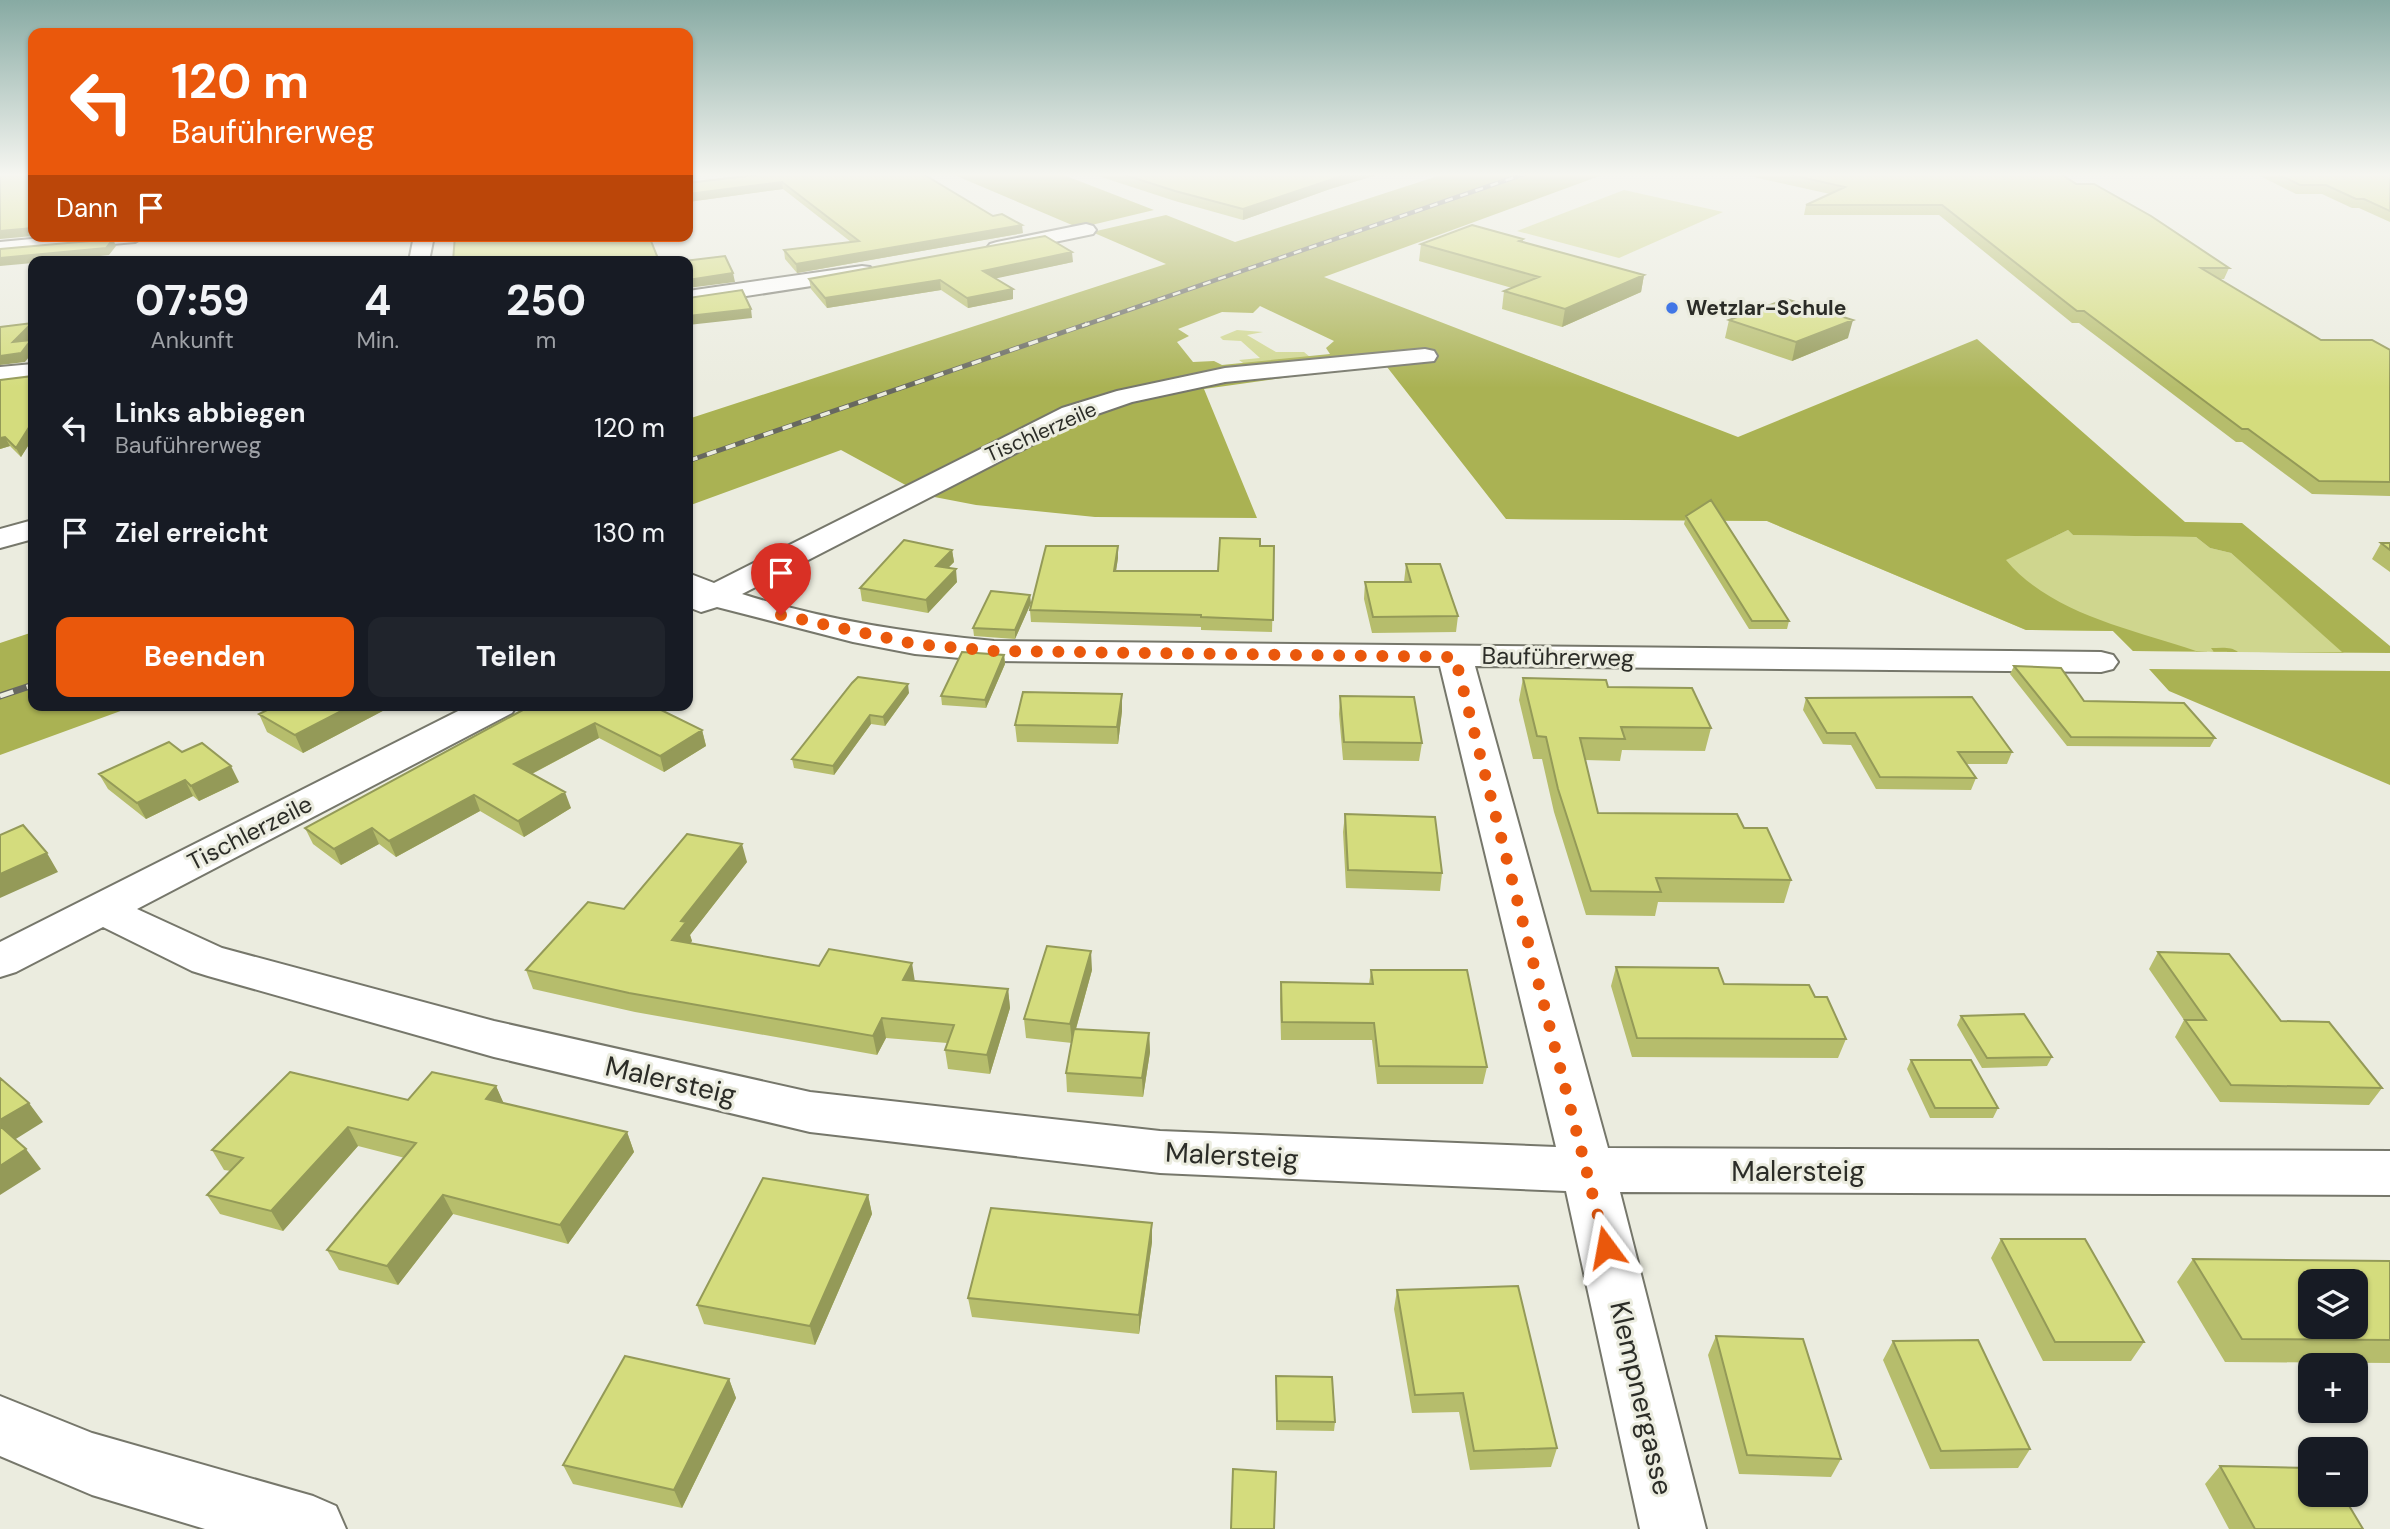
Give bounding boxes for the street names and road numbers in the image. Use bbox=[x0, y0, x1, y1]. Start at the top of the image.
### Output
street label: Tischlerzeile bbox=[981, 395, 1101, 469]
street label: Bauführerweg bbox=[1481, 640, 1635, 673]
street label: Tischlerzeile bbox=[182, 788, 317, 877]
street label: Malersteig bbox=[602, 1047, 740, 1114]
street label: Malersteig bbox=[1164, 1134, 1300, 1177]
street label: Malersteig bbox=[1731, 1153, 1865, 1190]
street label: Klempnergasse bbox=[1601, 1298, 1682, 1499]

